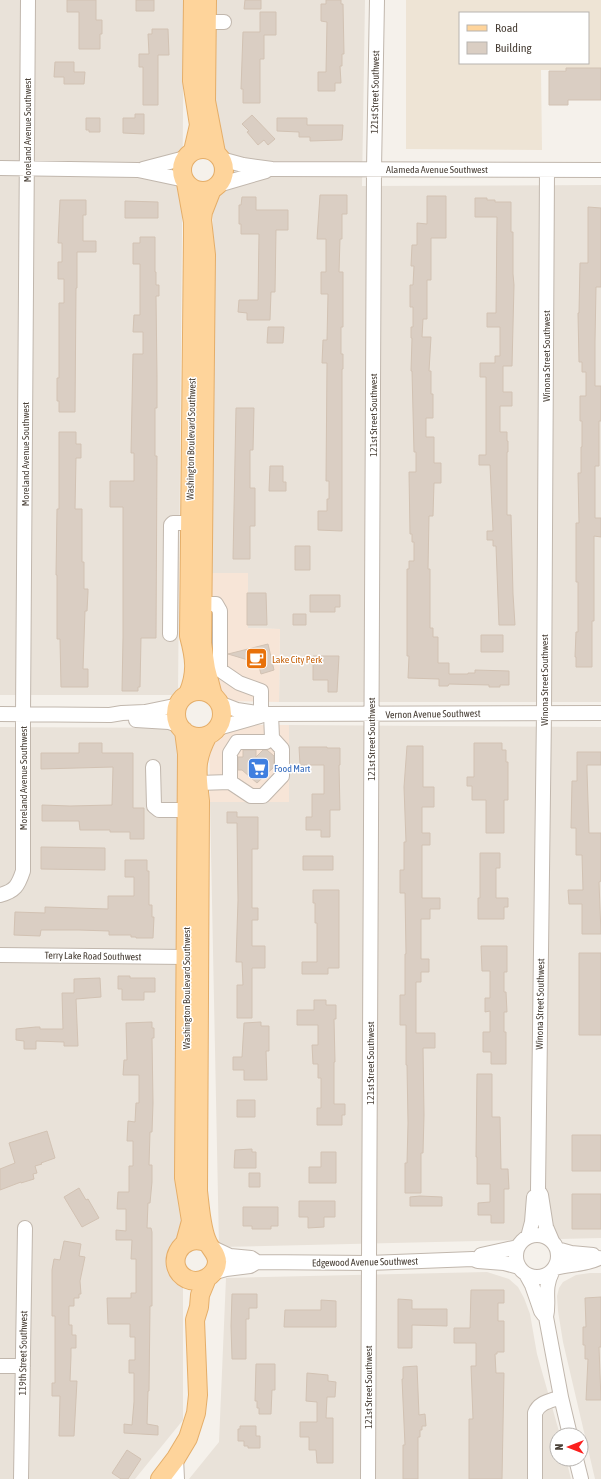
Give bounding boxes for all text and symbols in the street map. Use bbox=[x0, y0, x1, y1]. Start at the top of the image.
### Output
legend bbox=[459, 12, 589, 64]
text: Road bbox=[495, 21, 518, 35]
text: Building bbox=[495, 41, 533, 55]
street label: 121st Street Southwest bbox=[369, 50, 381, 134]
street label: Moreland Avenue Southwest bbox=[22, 78, 33, 182]
street label: Alameda Avenue Southwest bbox=[386, 164, 488, 175]
street label: Winona Street Southwest bbox=[541, 310, 552, 402]
street label: 121st Street Southwest bbox=[368, 373, 379, 457]
street label: Washington Boulevard Southwest bbox=[184, 378, 198, 500]
street label: Moreland Avenue Southwest bbox=[20, 402, 31, 506]
street label: Winona Street Southwest bbox=[539, 634, 550, 726]
cafe icon: Lake City Perk bbox=[244, 646, 270, 672]
place label: Lake City Perk bbox=[272, 654, 323, 665]
street label: 121st Street Southwest bbox=[366, 697, 377, 781]
street label: Vernon Avenue Southwest bbox=[385, 708, 481, 720]
street label: Moreland Avenue Southwest bbox=[18, 726, 29, 830]
supermarket icon: Food Mart bbox=[245, 755, 271, 781]
place label: Food Mart bbox=[274, 763, 311, 774]
street label: Washington Boulevard Southwest bbox=[181, 927, 192, 1049]
street label: Terry Lake Road Southwest bbox=[44, 950, 142, 962]
street label: Winona Street Southwest bbox=[534, 958, 546, 1050]
street label: 121st Street Southwest bbox=[365, 1021, 376, 1105]
street label: Edgewood Avenue Southwest bbox=[312, 1256, 418, 1268]
street label: 119th Street Southwest bbox=[17, 1310, 29, 1395]
street label: 121st Street Southwest bbox=[363, 1345, 374, 1429]
north arrow bbox=[549, 1427, 589, 1467]
text: N bbox=[553, 1444, 565, 1450]

